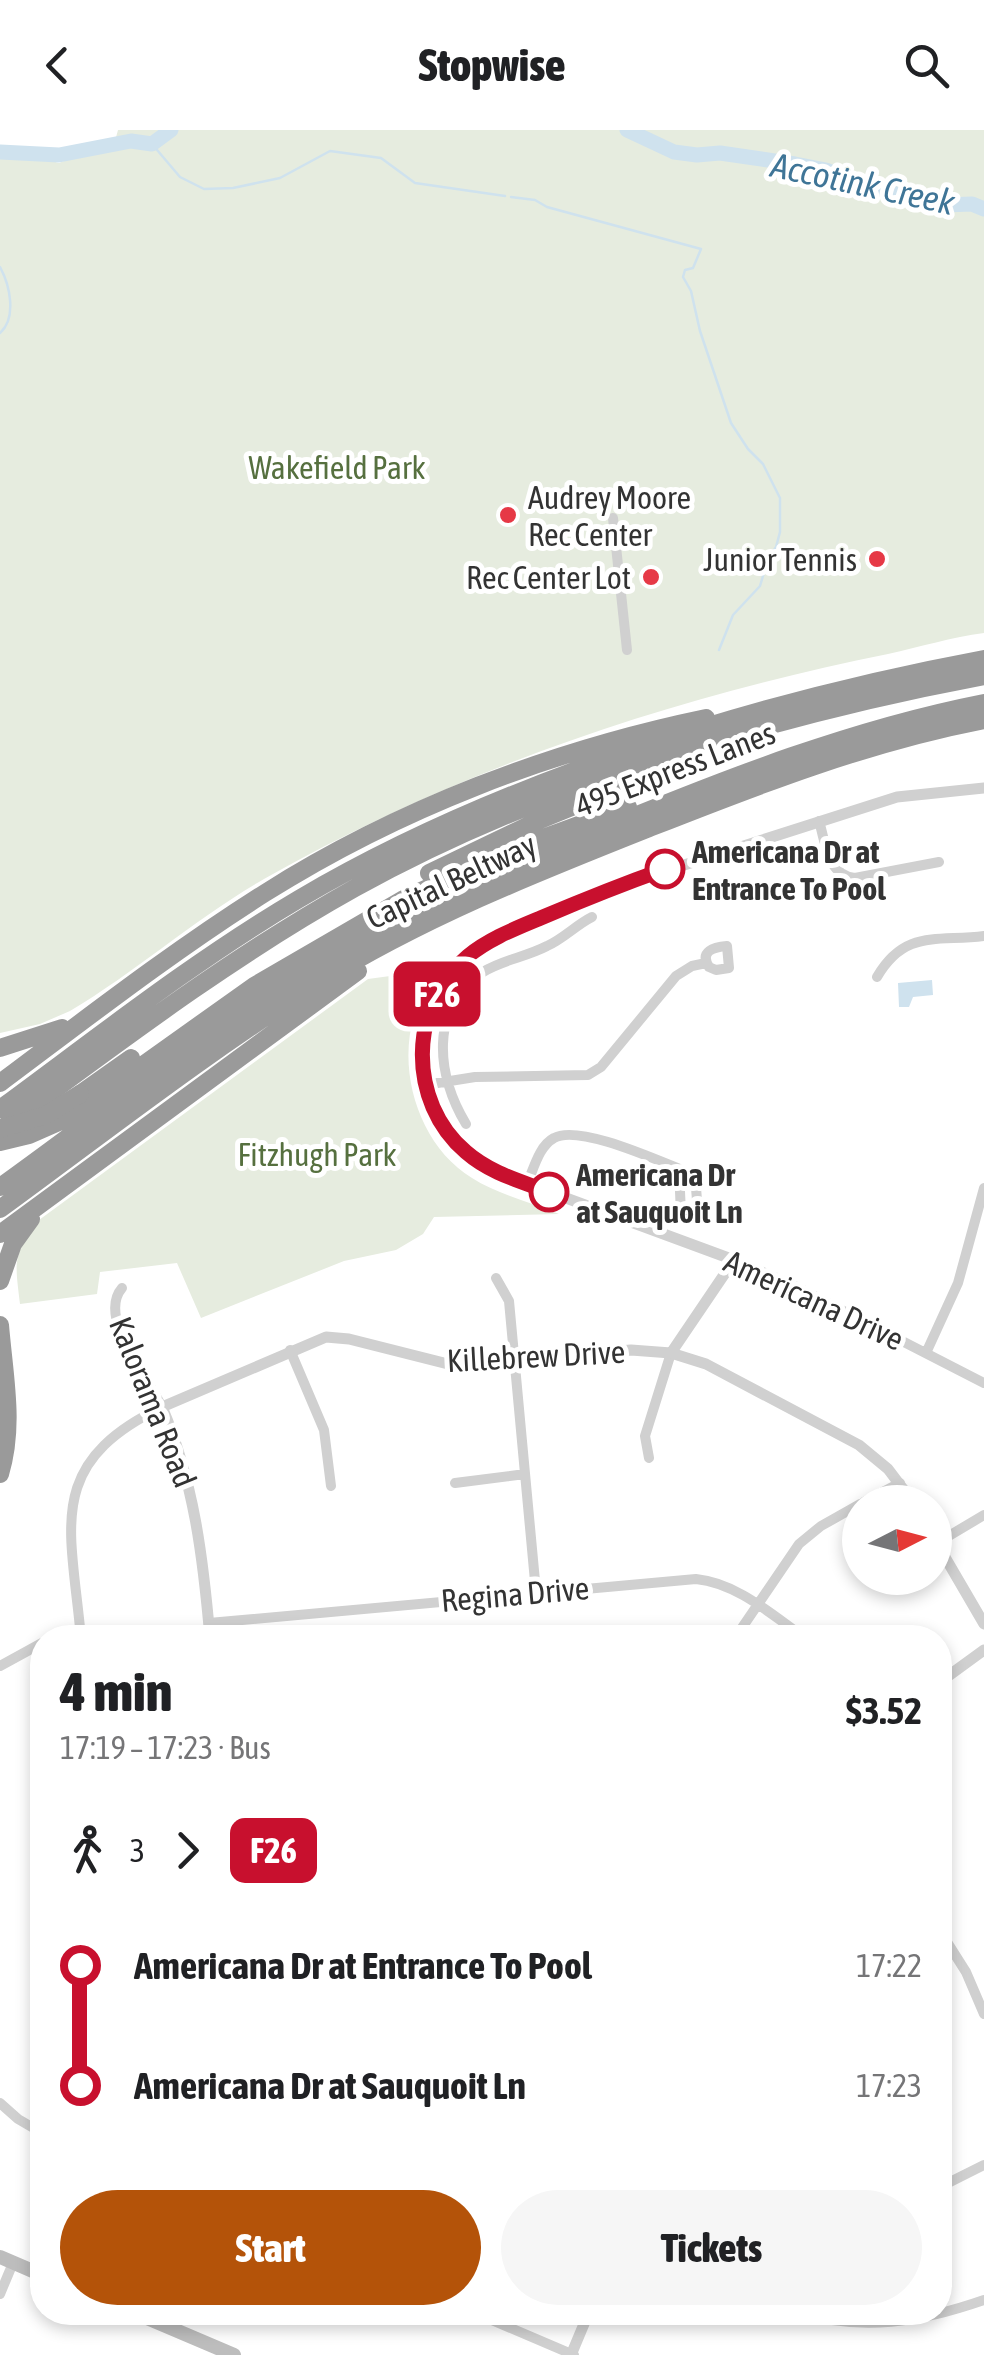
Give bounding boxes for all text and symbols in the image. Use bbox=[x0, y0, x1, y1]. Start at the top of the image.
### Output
icon: back bbox=[30, 38, 85, 93]
icon: search bbox=[899, 38, 954, 93]
text: Stopwise bbox=[419, 39, 565, 91]
water label: Accotink Creek bbox=[767, 144, 959, 222]
park label: Wakefield Park bbox=[249, 449, 425, 486]
place label: Audrey Moore Rec Center bbox=[528, 479, 691, 553]
marker: Audrey Moore Rec Center bbox=[497, 504, 519, 526]
place label: Junior Tennis bbox=[703, 541, 857, 578]
marker: Junior Tennis bbox=[866, 548, 888, 570]
place label: Rec Center Lot bbox=[466, 559, 631, 596]
marker: Rec Center Lot bbox=[640, 566, 662, 588]
street label: 495 Express Lanes bbox=[570, 714, 780, 824]
street label: Capital Beltway bbox=[360, 826, 542, 936]
place label: Americana Dr at Entrance To Pool bbox=[691, 833, 886, 907]
marker: Americana Dr at Entrance To Pool bbox=[646, 850, 684, 888]
line badge: F26 bbox=[380, 962, 494, 1026]
text: F26 bbox=[413, 974, 461, 1014]
park label: Fitzhugh Park bbox=[237, 1136, 397, 1173]
place label: Americana Dr at Sauquoit Ln bbox=[575, 1156, 743, 1230]
marker: Americana Dr at Sauquoit Ln bbox=[530, 1173, 568, 1211]
street label: Americana Drive bbox=[718, 1242, 910, 1358]
street label: Kalorama Road bbox=[102, 1312, 204, 1492]
street label: Killebrew Drive bbox=[446, 1333, 626, 1379]
north arrow bbox=[842, 1485, 952, 1595]
map controls bbox=[842, 1485, 952, 1595]
street label: Regina Drive bbox=[439, 1569, 591, 1619]
text: 4 min bbox=[60, 1660, 172, 1723]
text: $3.52 bbox=[846, 1689, 922, 1732]
text: 17:19 – 17:23 · Bus bbox=[60, 1729, 271, 1766]
icon: walk bbox=[60, 1823, 115, 1878]
icon: forward bbox=[160, 1823, 215, 1878]
text: F26 bbox=[250, 1830, 297, 1870]
text: 3 bbox=[130, 1832, 145, 1869]
text: Americana Dr at Entrance To Pool bbox=[134, 1944, 592, 1987]
text: 17:22 bbox=[856, 1947, 922, 1984]
text: Americana Dr at Sauquoit Ln bbox=[134, 2064, 526, 2107]
text: 17:23 bbox=[856, 2067, 922, 2104]
button: Start bbox=[60, 2190, 481, 2305]
button: Tickets bbox=[501, 2190, 922, 2305]

